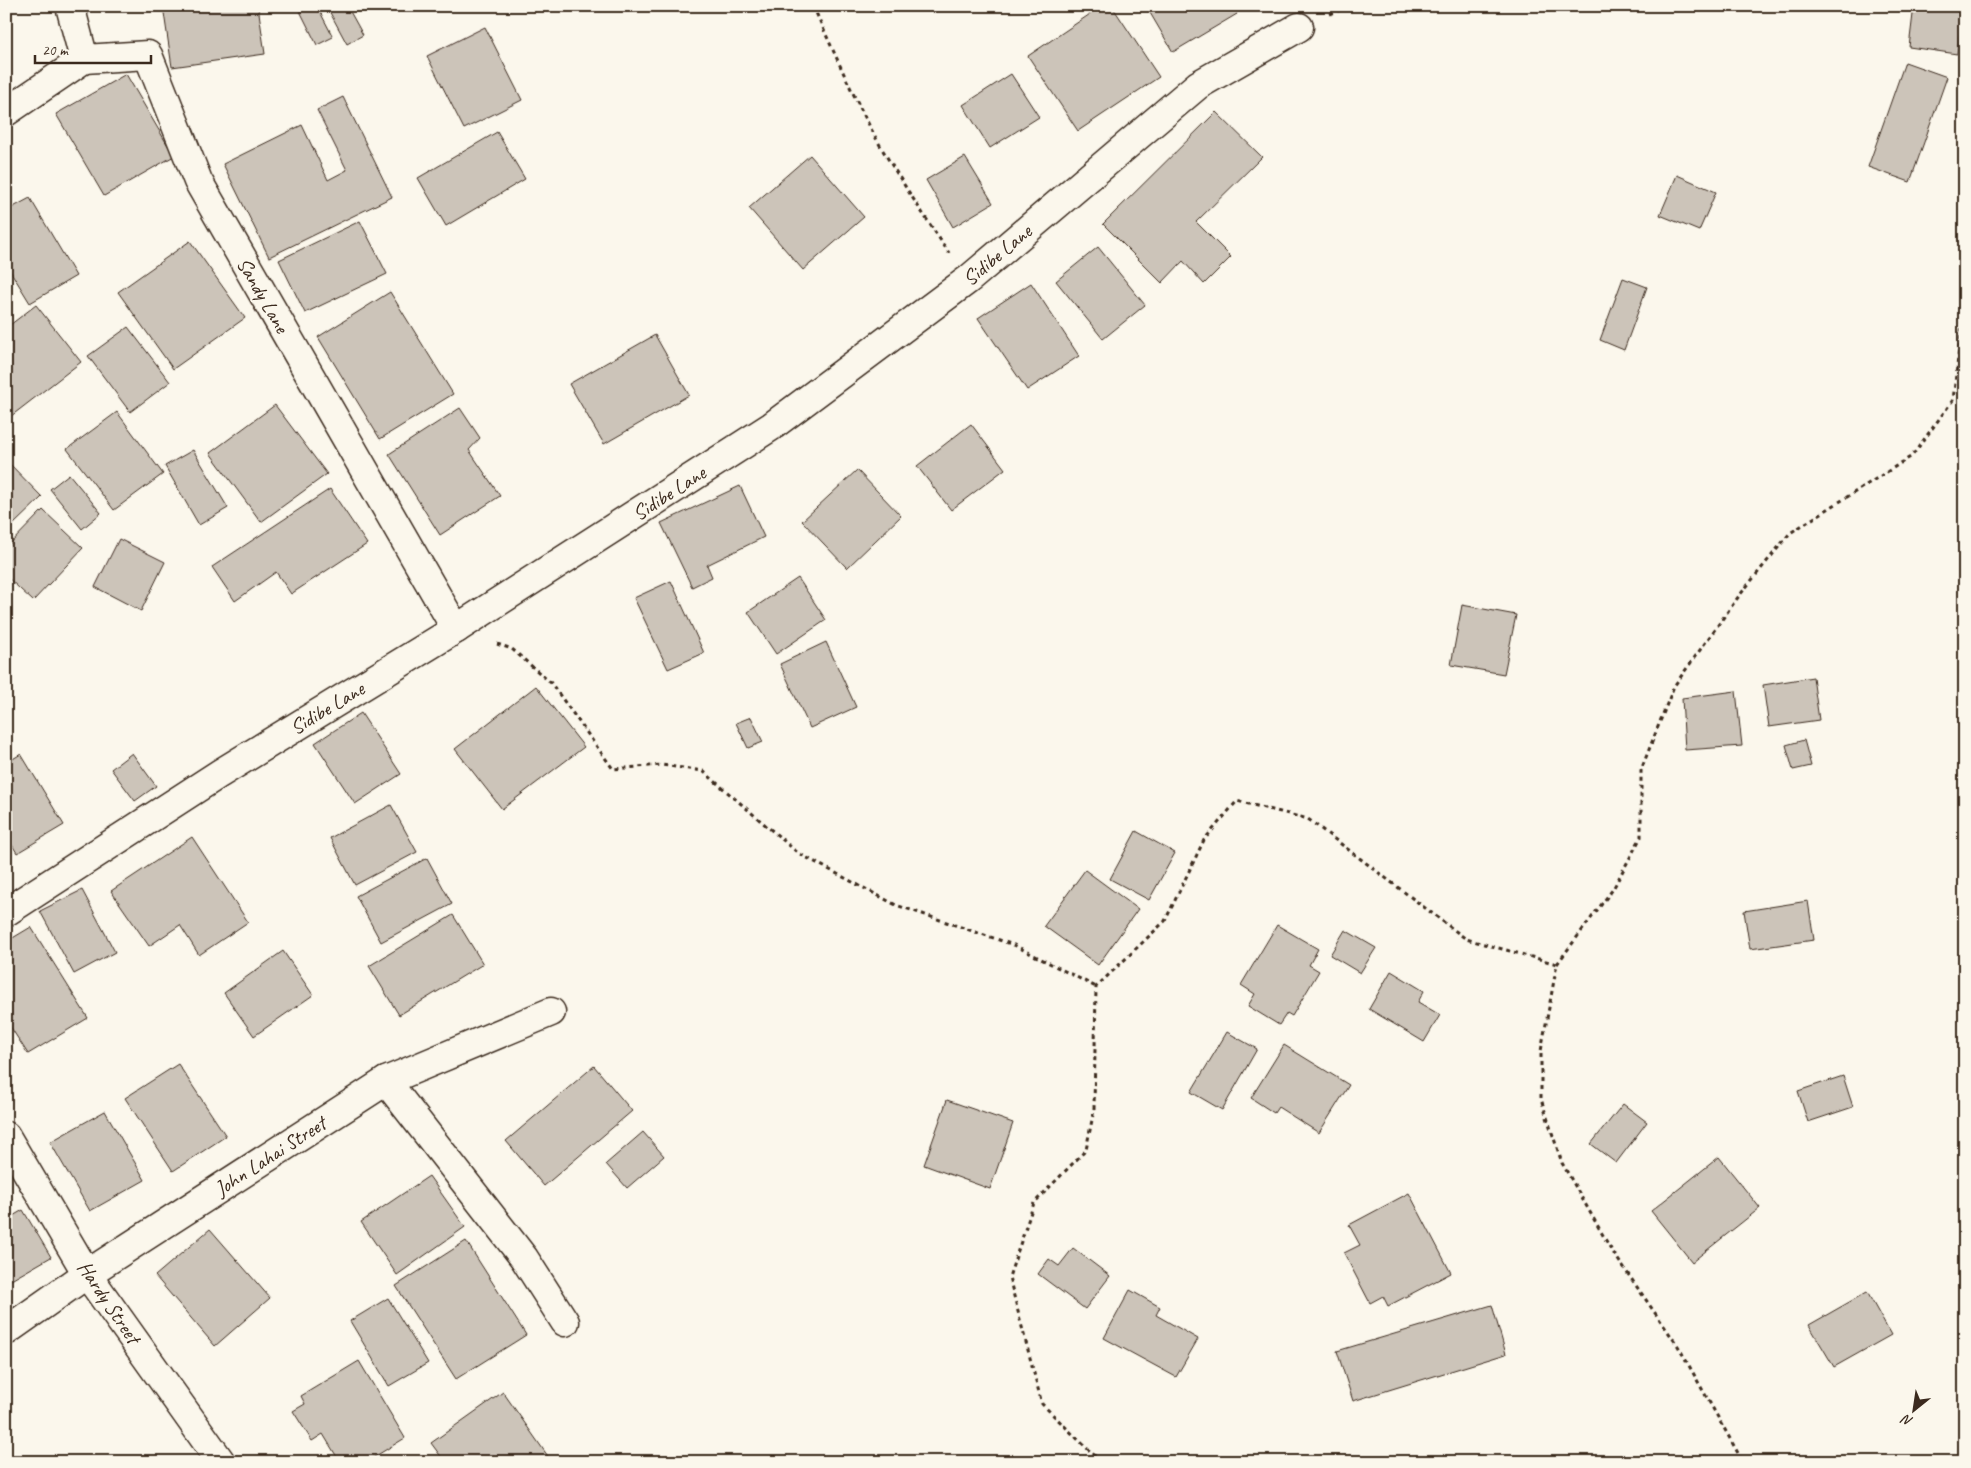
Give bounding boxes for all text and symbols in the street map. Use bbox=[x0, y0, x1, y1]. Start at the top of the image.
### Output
scale bar bbox=[35, 32, 151, 64]
text: 20 m bbox=[42, 41, 69, 60]
street label: Sidibe Lane bbox=[957, 218, 1038, 291]
street label: Sandy Lane bbox=[231, 253, 296, 338]
street label: Sidibe Lane bbox=[627, 459, 712, 526]
street label: Sidibe Lane bbox=[285, 675, 370, 740]
street label: John Lahai Street bbox=[209, 1109, 333, 1202]
street label: Hardy Street bbox=[72, 1256, 148, 1351]
north arrow bbox=[1888, 1386, 1938, 1436]
text: N bbox=[1898, 1410, 1916, 1430]

